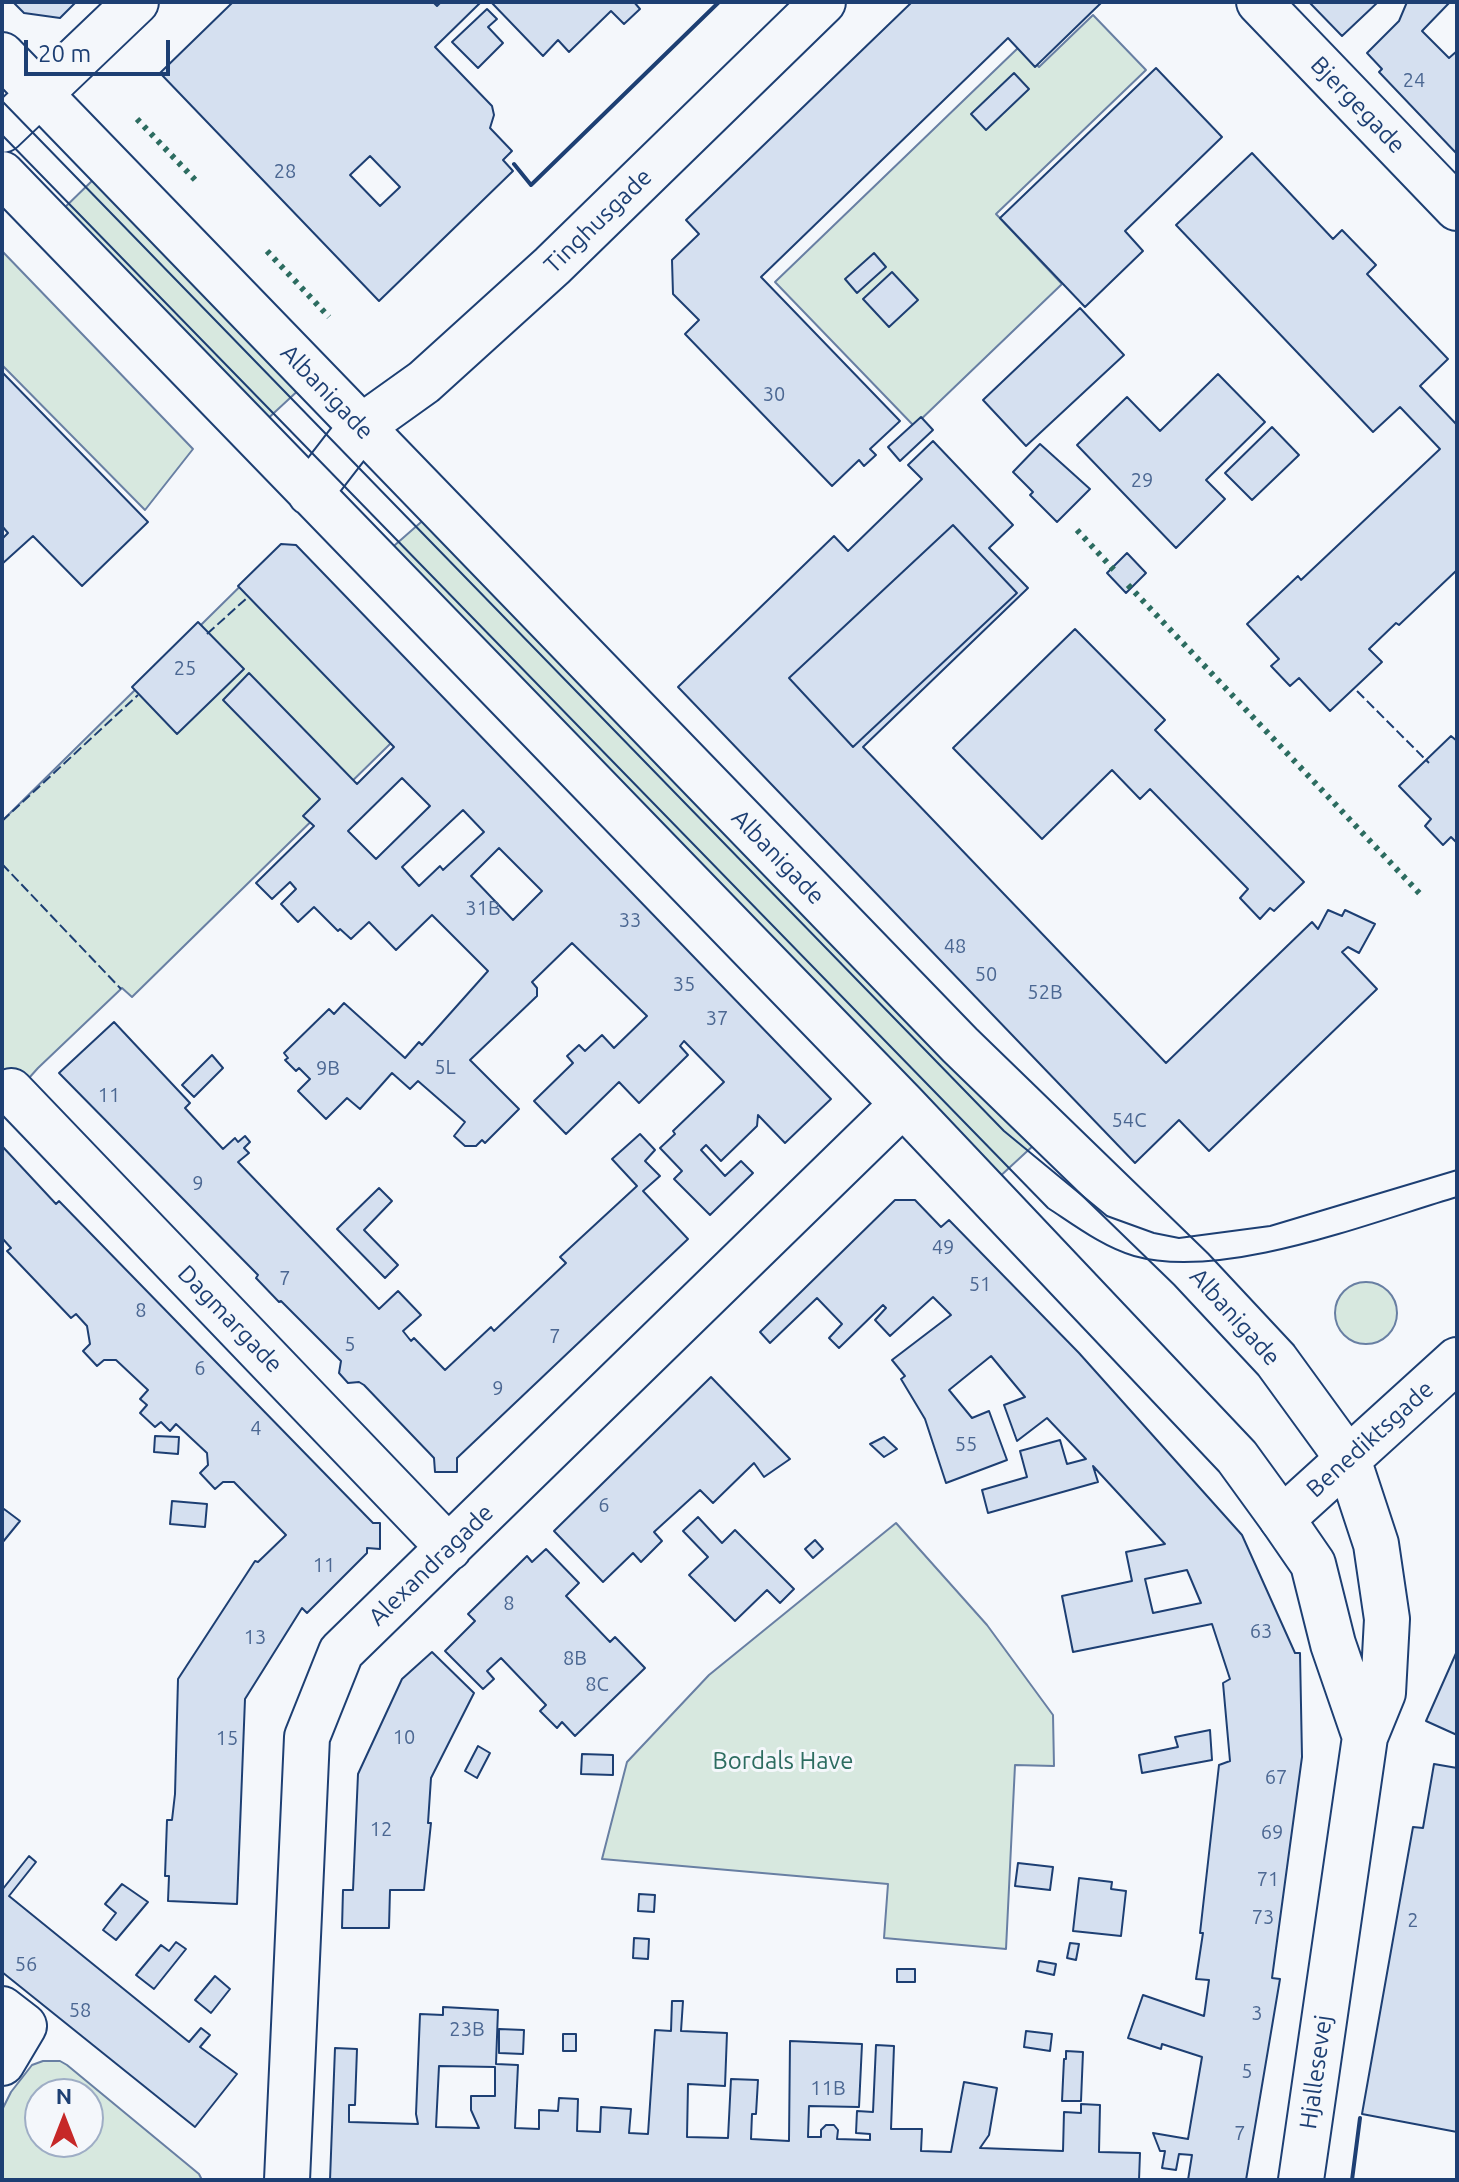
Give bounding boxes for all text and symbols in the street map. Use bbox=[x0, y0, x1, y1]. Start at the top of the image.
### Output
scale bar bbox=[28, 24, 174, 74]
text: 20 m bbox=[38, 40, 91, 67]
street label: Bjergegade bbox=[1305, 50, 1411, 160]
house number: 24 bbox=[1403, 68, 1425, 92]
house number: 28 bbox=[274, 159, 296, 183]
street label: Tinghusgade bbox=[538, 163, 658, 279]
street label: Albanigade bbox=[275, 338, 379, 446]
house number: 30 bbox=[763, 382, 785, 406]
house number: 29 bbox=[1131, 468, 1153, 492]
house number: 25 bbox=[174, 656, 196, 680]
street label: Albanigade bbox=[726, 803, 830, 911]
house number: 31B bbox=[465, 896, 501, 920]
house number: 33 bbox=[619, 908, 641, 932]
house number: 48 bbox=[944, 934, 966, 958]
house number: 50 bbox=[975, 962, 997, 986]
house number: 35 bbox=[673, 972, 695, 996]
house number: 52B bbox=[1027, 980, 1063, 1004]
house number: 37 bbox=[706, 1006, 728, 1030]
house number: 5L bbox=[434, 1055, 456, 1079]
house number: 9B bbox=[316, 1056, 340, 1080]
house number: 11 bbox=[98, 1083, 120, 1107]
house number: 54C bbox=[1112, 1108, 1146, 1132]
house number: 9 bbox=[192, 1171, 204, 1195]
house number: 49 bbox=[932, 1235, 954, 1259]
street label: Dagmargade bbox=[171, 1259, 289, 1379]
street label: Albanigade bbox=[1184, 1262, 1286, 1372]
house number: 7 bbox=[279, 1266, 291, 1290]
house number: 51 bbox=[969, 1272, 991, 1296]
house number: 8 bbox=[135, 1298, 147, 1322]
house number: 7 bbox=[549, 1324, 561, 1348]
house number: 5 bbox=[344, 1332, 356, 1356]
house number: 6 bbox=[194, 1356, 206, 1380]
street label: Benediktsgade bbox=[1301, 1375, 1439, 1503]
house number: 9 bbox=[492, 1376, 504, 1400]
house number: 4 bbox=[250, 1416, 262, 1440]
house number: 55 bbox=[955, 1432, 977, 1456]
house number: 6 bbox=[598, 1493, 610, 1517]
street label: Alexandragade bbox=[363, 1498, 499, 1632]
house number: 11 bbox=[313, 1553, 335, 1577]
house number: 8 bbox=[503, 1591, 515, 1615]
house number: 63 bbox=[1250, 1619, 1272, 1643]
house number: 13 bbox=[244, 1625, 266, 1649]
house number: 8B bbox=[563, 1646, 587, 1670]
house number: 8C bbox=[585, 1672, 609, 1696]
house number: 10 bbox=[393, 1725, 415, 1749]
house number: 15 bbox=[216, 1726, 238, 1750]
park label: Bordals Have bbox=[713, 1747, 853, 1775]
house number: 67 bbox=[1265, 1765, 1287, 1789]
house number: 12 bbox=[370, 1817, 392, 1841]
house number: 69 bbox=[1261, 1820, 1283, 1844]
house number: 71 bbox=[1257, 1867, 1279, 1891]
house number: 73 bbox=[1252, 1905, 1274, 1929]
house number: 2 bbox=[1407, 1908, 1419, 1932]
house number: 56 bbox=[15, 1952, 37, 1976]
house number: 58 bbox=[69, 1998, 91, 2022]
house number: 3 bbox=[1251, 2001, 1263, 2025]
street label: Hjallesevej bbox=[1294, 2013, 1338, 2131]
house number: 23B bbox=[449, 2017, 485, 2041]
house number: 5 bbox=[1241, 2059, 1253, 2083]
house number: 11B bbox=[810, 2076, 846, 2100]
north arrow bbox=[24, 2078, 104, 2158]
text: N bbox=[56, 2083, 72, 2108]
house number: 7 bbox=[1234, 2121, 1246, 2145]

